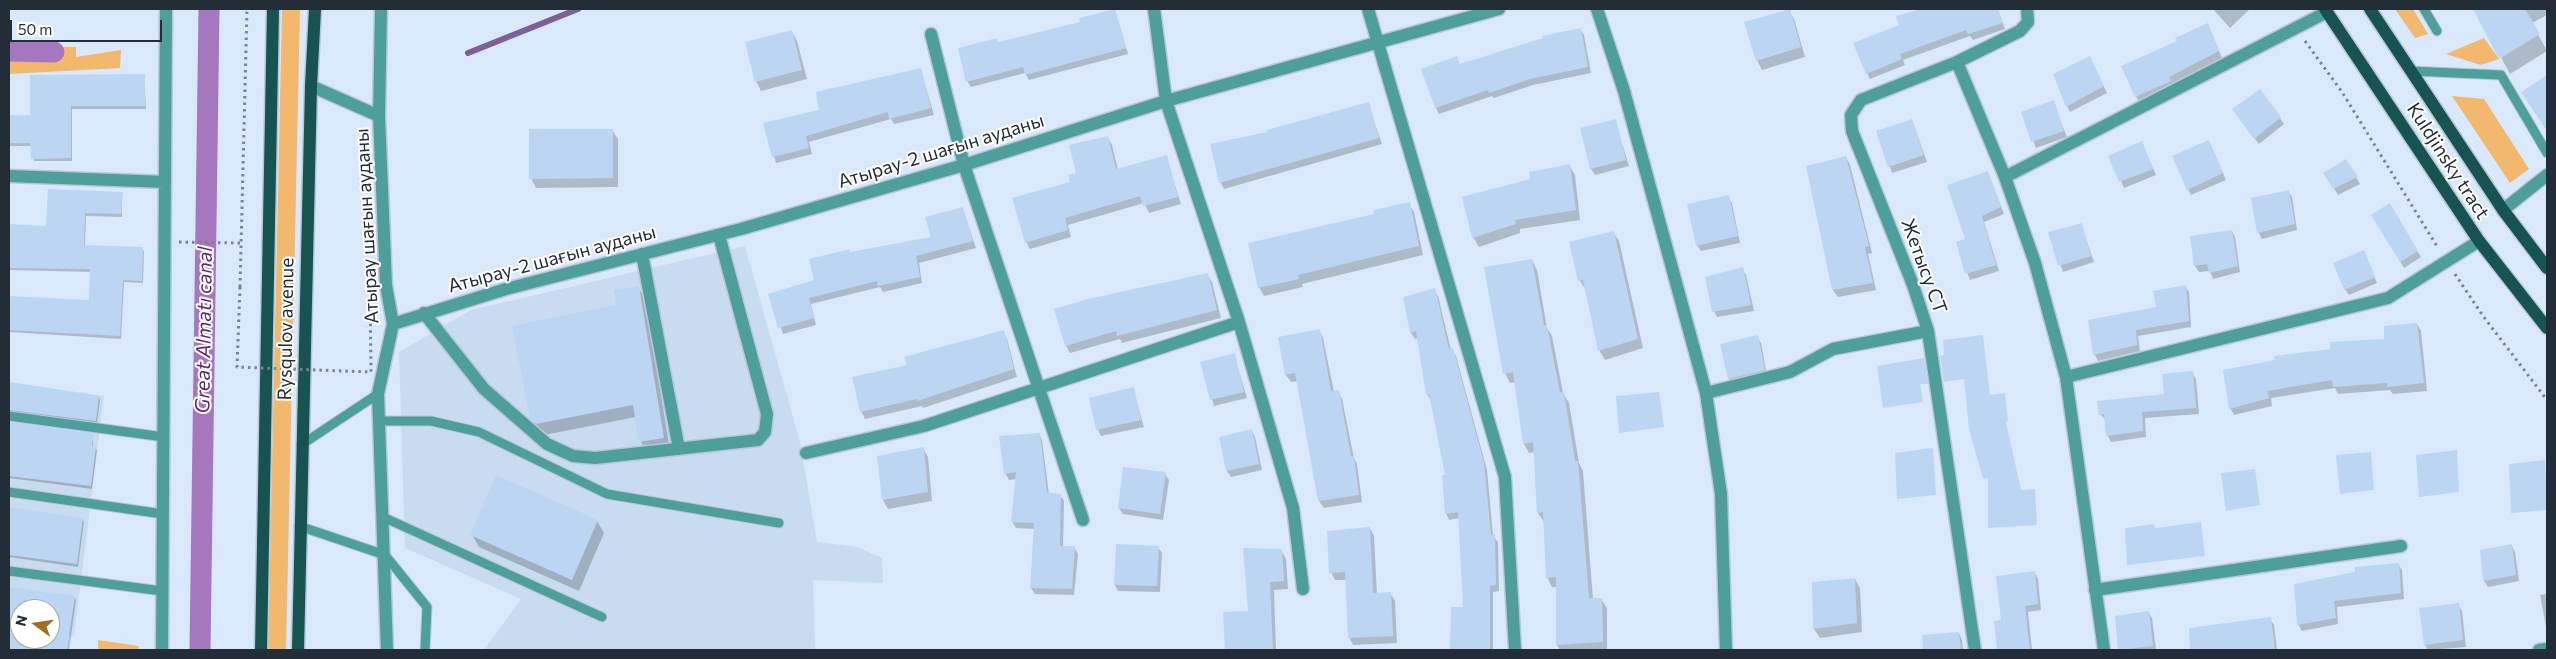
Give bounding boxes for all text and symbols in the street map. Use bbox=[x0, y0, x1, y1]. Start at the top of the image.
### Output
scale bar bbox=[12, 10, 165, 42]
text: 50 m bbox=[18, 20, 52, 38]
street label: Kuldjinsky tract bbox=[2402, 98, 2494, 224]
street label: Атырау-2 шағын ауданы bbox=[835, 109, 1047, 193]
street label: Атырау шағын ауданы bbox=[350, 128, 384, 324]
street label: Жетысу СТ bbox=[1896, 215, 1952, 317]
street label: Атырау-2 шағын ауданы bbox=[446, 220, 658, 298]
water label: Great Almatı canal bbox=[191, 246, 217, 414]
street label: Rysqulov avenue bbox=[273, 258, 299, 400]
north arrow bbox=[10, 599, 60, 649]
text: N bbox=[11, 613, 30, 628]

